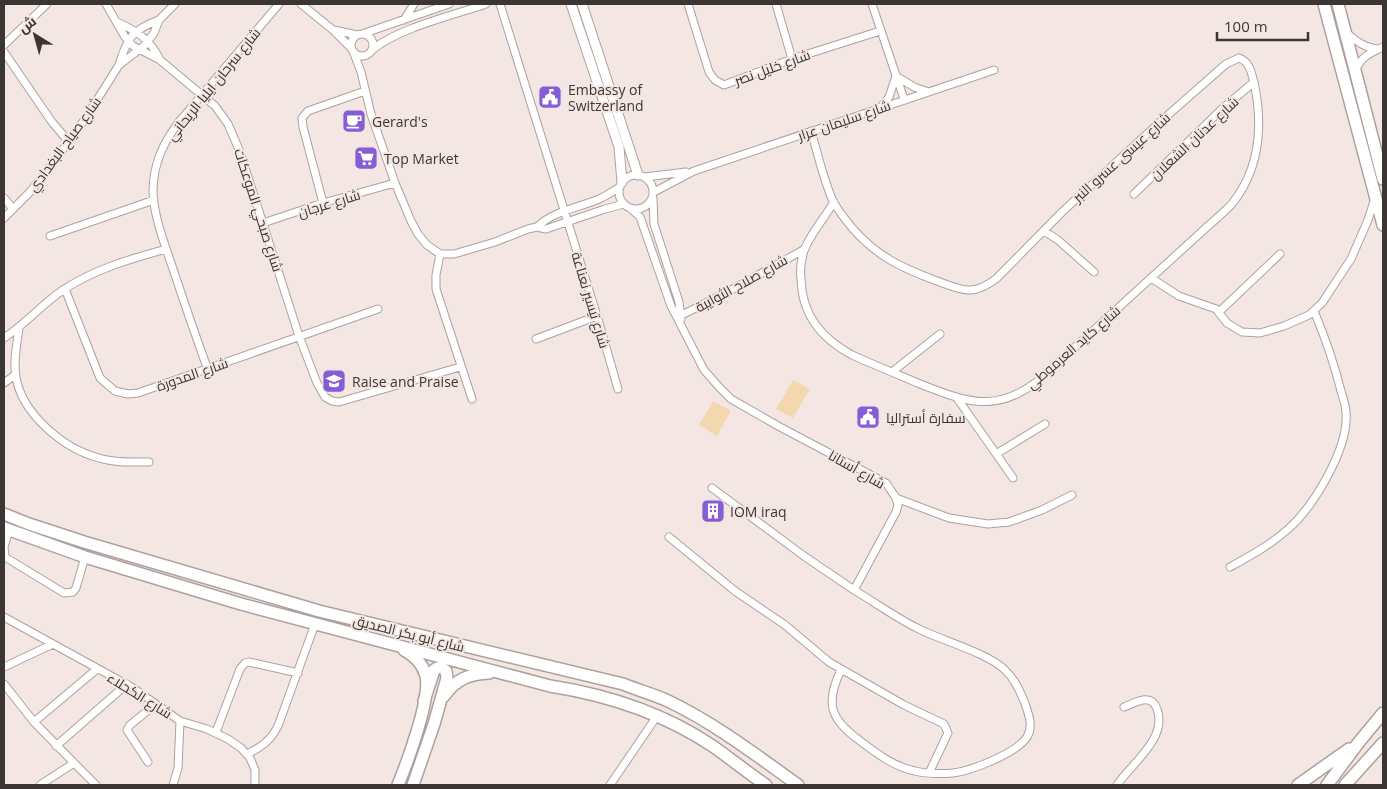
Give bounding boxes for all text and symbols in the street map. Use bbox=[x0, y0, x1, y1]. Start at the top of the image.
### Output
north arrow bbox=[10, 10, 60, 60]
scale bar bbox=[1217, 10, 1308, 42]
text: ش bbox=[14, 11, 40, 37]
text: 100 m bbox=[1224, 16, 1268, 36]
street label: شارع سرحان ايليا الريحاني bbox=[162, 24, 267, 146]
street label: شارع خليل نصر bbox=[730, 44, 813, 90]
place label: Embassy of Switzerland bbox=[568, 80, 644, 115]
public building icon: Embassy of Switzerland bbox=[537, 84, 563, 110]
street label: شارع عدنان الشعلان bbox=[1146, 92, 1242, 184]
street label: شارع صياح البغدادي bbox=[23, 93, 107, 197]
street label: شارع سليمان عرار bbox=[794, 95, 893, 145]
cafe icon: Gerard's bbox=[341, 108, 367, 134]
street label: شارع عيسى عسرو النبر bbox=[1067, 108, 1174, 207]
place label: Gerard's bbox=[372, 112, 428, 131]
supermarket icon: Top Market bbox=[353, 145, 379, 171]
street label: شارع صبحي الموعكات bbox=[227, 146, 288, 275]
place label: Top Market bbox=[384, 149, 459, 168]
street label: شارع عرجان bbox=[295, 184, 363, 222]
street label: شارع تيسير نعناعة bbox=[567, 249, 615, 351]
street label: شارع صلاح الثوايبة bbox=[691, 250, 791, 316]
street label: شارع كايد العرموطي bbox=[1022, 301, 1126, 395]
street label: شارع المدورة bbox=[154, 353, 230, 395]
school or university icon: Raise and Praise bbox=[321, 368, 347, 394]
place label: Raise and Praise bbox=[352, 372, 459, 391]
public building icon: سفارة أستراليا bbox=[855, 404, 881, 430]
place label: سفارة أستراليا bbox=[886, 408, 966, 427]
street label: شارع أستانا bbox=[825, 445, 889, 493]
building icon: IOM iraq bbox=[700, 498, 726, 524]
place label: IOM iraq bbox=[730, 502, 787, 521]
street label: شارع أبو بكر الصديق bbox=[351, 610, 467, 656]
street label: شارع الكحلاء bbox=[104, 668, 176, 722]

